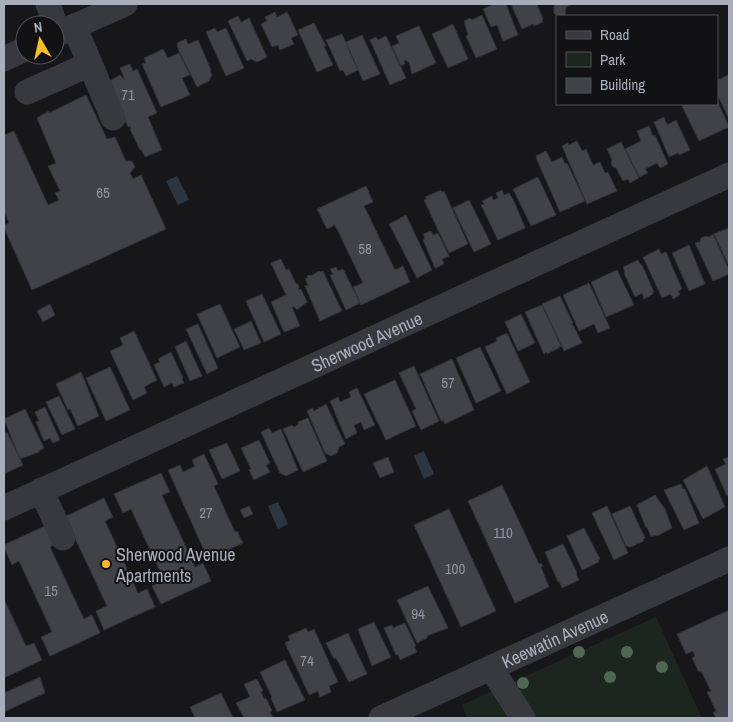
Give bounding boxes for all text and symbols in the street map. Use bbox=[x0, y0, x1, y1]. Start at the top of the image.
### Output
north arrow bbox=[15, 15, 65, 65]
legend bbox=[556, 15, 718, 105]
text: N bbox=[32, 18, 43, 37]
text: Road bbox=[600, 24, 629, 45]
text: Park bbox=[600, 49, 626, 70]
text: Building bbox=[600, 74, 645, 95]
house number: 71 bbox=[121, 84, 135, 105]
house number: 65 bbox=[96, 182, 110, 203]
house number: 58 bbox=[358, 238, 372, 259]
street label: Sherwood Avenue bbox=[307, 305, 426, 378]
house number: 57 bbox=[441, 372, 455, 393]
house number: 27 bbox=[199, 502, 213, 523]
house number: 110 bbox=[493, 522, 513, 543]
place label: Sherwood Avenue Apartments bbox=[115, 542, 236, 588]
marker: Sherwood Avenue Apartments bbox=[100, 558, 112, 570]
house number: 100 bbox=[445, 558, 465, 579]
house number: 15 bbox=[44, 580, 58, 601]
house number: 94 bbox=[411, 603, 425, 624]
street label: Keewatin Avenue bbox=[497, 603, 612, 674]
house number: 74 bbox=[300, 650, 314, 671]

